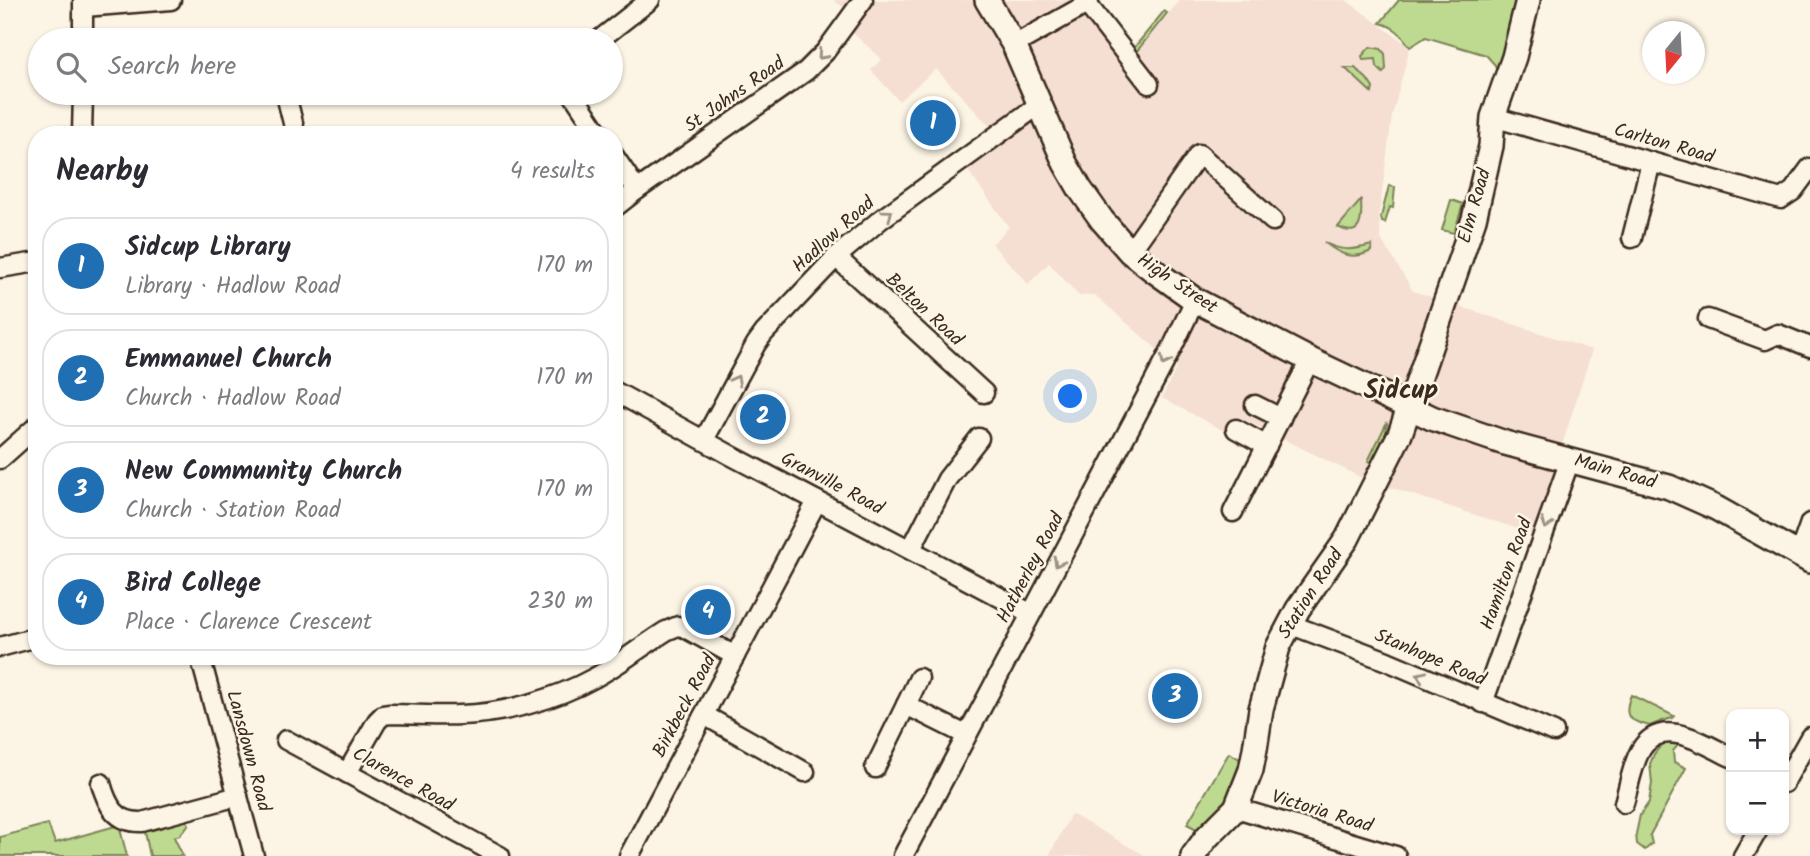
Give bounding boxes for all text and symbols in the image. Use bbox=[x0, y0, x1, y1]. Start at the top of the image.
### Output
north arrow bbox=[1642, 21, 1705, 84]
search box bbox=[28, 28, 623, 105]
text: Search here bbox=[108, 46, 236, 88]
one-way arrow bbox=[817, 46, 830, 59]
icon: search bbox=[52, 48, 90, 86]
street label: St Johns Road bbox=[679, 49, 792, 141]
pin: 1 bbox=[910, 97, 956, 149]
street label: Carlton Road bbox=[1610, 115, 1718, 173]
text: Nearby bbox=[56, 148, 148, 196]
text: 4 results bbox=[510, 154, 595, 190]
street label: Elm Road bbox=[1450, 165, 1500, 247]
street label: Hadlow Road bbox=[786, 189, 883, 281]
one-way arrow bbox=[880, 209, 893, 222]
text: Sidcup Library bbox=[125, 227, 291, 269]
street label: High Street bbox=[1130, 246, 1224, 323]
text: 1 bbox=[78, 248, 84, 284]
text: 170 m bbox=[536, 248, 593, 284]
street label: Belton Road bbox=[878, 266, 970, 354]
text: Library · Hadlow Road bbox=[125, 269, 340, 305]
text: Emmanuel Church bbox=[125, 339, 332, 381]
one-way arrow bbox=[1159, 354, 1173, 366]
text: 2 bbox=[74, 360, 88, 396]
text: 170 m bbox=[536, 360, 593, 396]
district label: Sidcup bbox=[1364, 370, 1438, 412]
one-way arrow bbox=[728, 375, 741, 387]
your location bbox=[1053, 379, 1087, 413]
text: Church · Hadlow Road bbox=[125, 381, 341, 417]
pin: 2 bbox=[740, 391, 786, 443]
street label: Granville Road bbox=[775, 444, 889, 524]
street label: Main Road bbox=[1570, 446, 1660, 498]
text: New Community Church bbox=[125, 451, 402, 493]
text: 3 bbox=[75, 472, 87, 508]
text: 170 m bbox=[536, 472, 593, 508]
text: Church · Station Road bbox=[125, 493, 341, 529]
street label: Hatherley Road bbox=[989, 507, 1073, 629]
street label: Hamilton Road bbox=[1473, 513, 1541, 634]
one-way arrow bbox=[1541, 517, 1555, 529]
street label: Station Road bbox=[1270, 542, 1352, 645]
one-way arrow bbox=[1053, 555, 1066, 567]
text: Bird College bbox=[125, 563, 261, 605]
text: 4 bbox=[75, 584, 87, 620]
text: 230 m bbox=[527, 584, 593, 620]
pin: 4 bbox=[685, 586, 731, 638]
text: Place · Clarence Crescent bbox=[125, 605, 372, 641]
street label: Stanhope Road bbox=[1370, 621, 1491, 695]
street label: Birkbeck Road bbox=[645, 648, 725, 763]
pin: 3 bbox=[1152, 670, 1198, 722]
one-way arrow bbox=[1415, 670, 1428, 684]
street label: Lansdown Road bbox=[217, 687, 279, 815]
map controls bbox=[1726, 709, 1789, 835]
button: + bbox=[1726, 709, 1789, 772]
street label: Clarence Road bbox=[346, 740, 460, 821]
button: − bbox=[1726, 772, 1789, 835]
street label: Victoria Road bbox=[1268, 782, 1377, 842]

